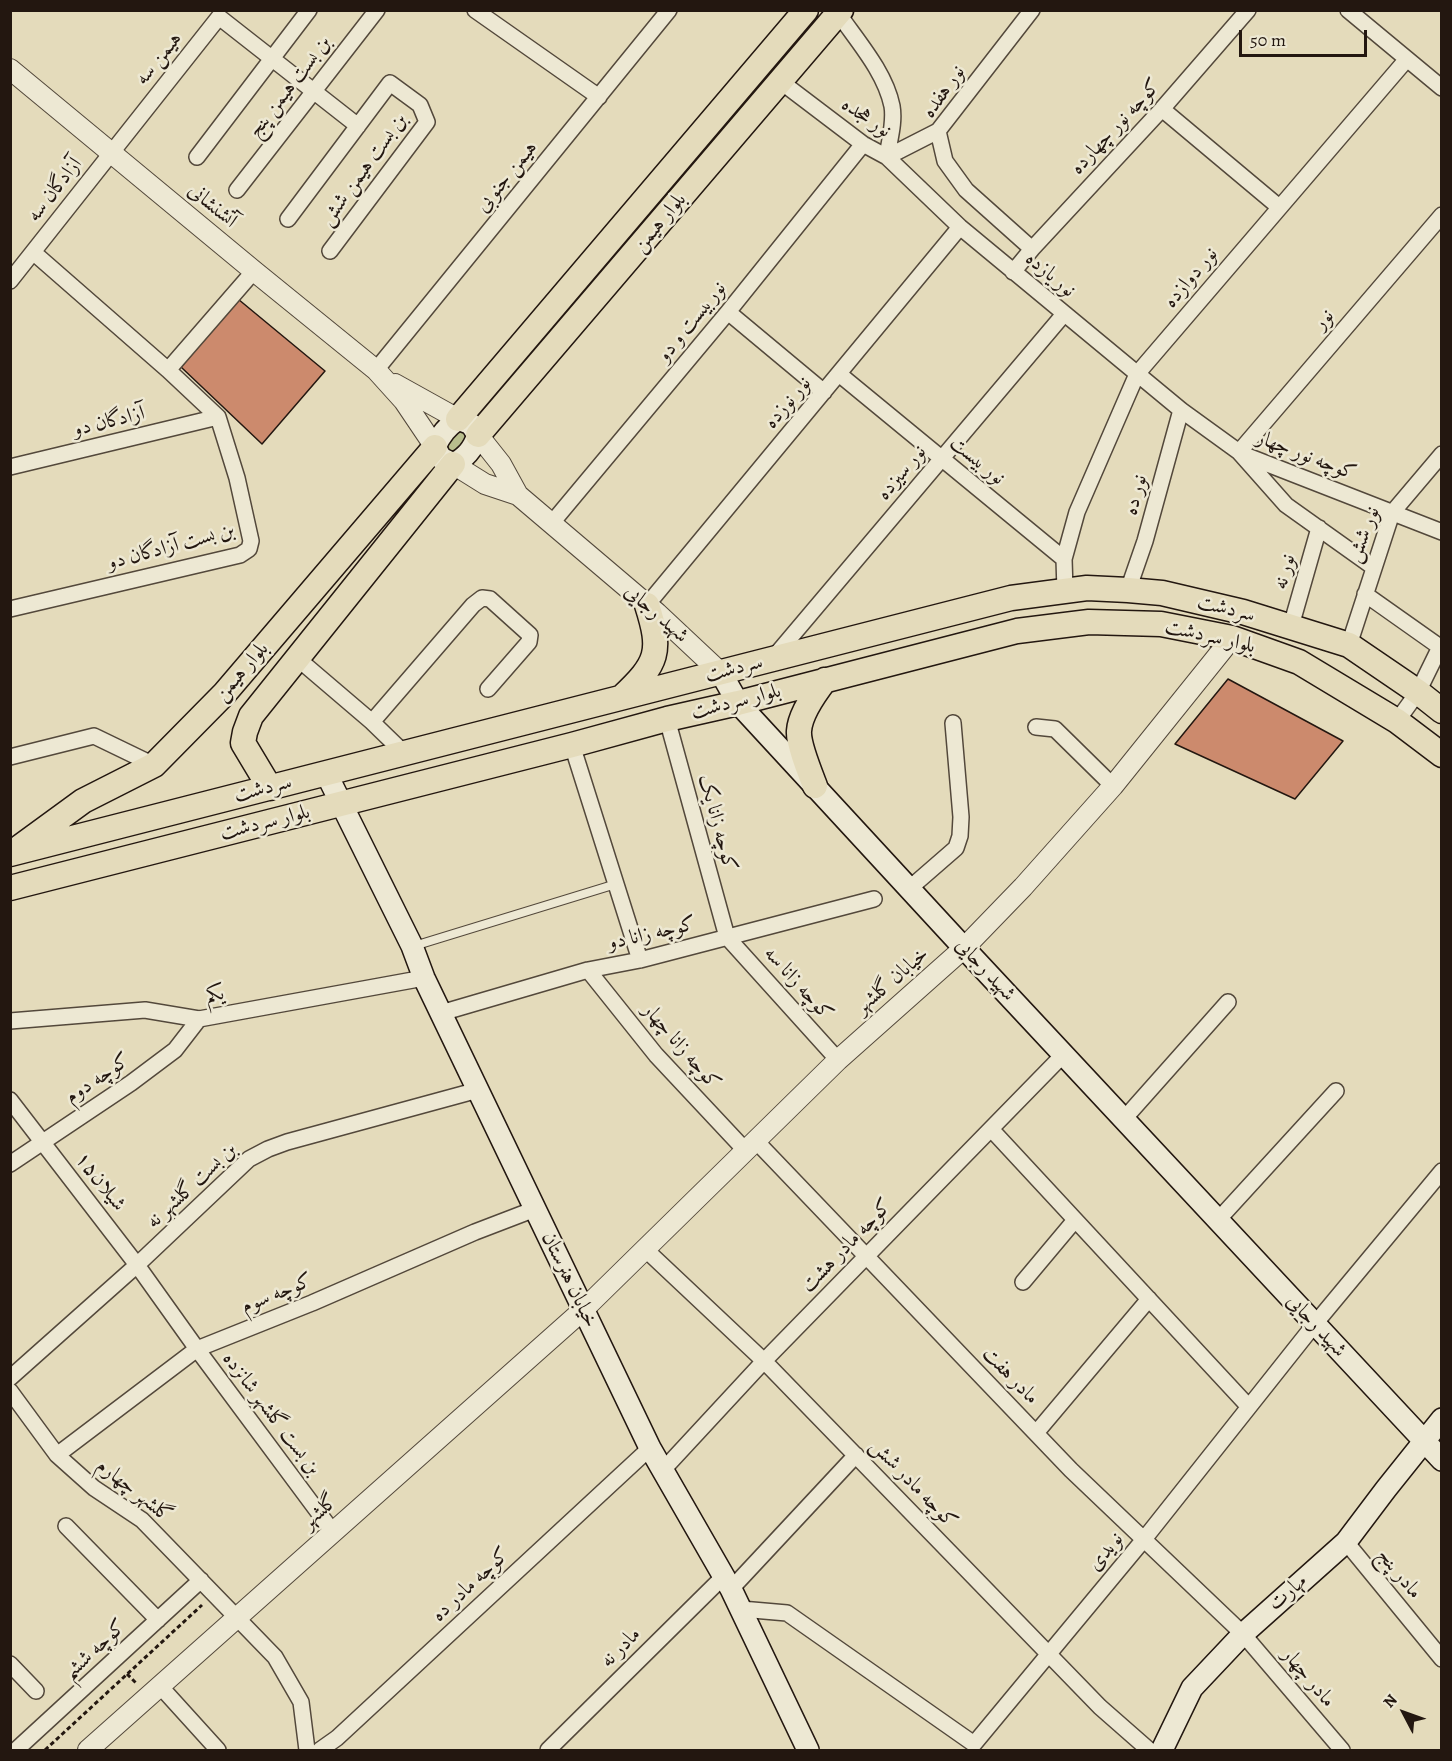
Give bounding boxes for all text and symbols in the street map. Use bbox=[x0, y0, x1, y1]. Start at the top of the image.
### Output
scale bar bbox=[1242, 18, 1370, 56]
street label: هیمن سه bbox=[130, 27, 188, 91]
text: 50 m bbox=[1250, 28, 1286, 52]
street label: بن بست هیمن پنج bbox=[243, 31, 337, 143]
street label: نور هفده bbox=[917, 61, 971, 123]
street label: کوچه نور چهارده bbox=[1065, 74, 1167, 180]
street label: نور هجده bbox=[836, 92, 896, 144]
street label: بن بست هیمن شش bbox=[315, 109, 413, 231]
street label: هیمن جنوبی bbox=[471, 136, 543, 218]
street label: آزادگان سه bbox=[22, 153, 88, 227]
street label: آتشنشانی bbox=[182, 178, 242, 234]
street label: بلوار هیمن bbox=[628, 188, 692, 258]
street label: نور دوازده bbox=[1158, 242, 1224, 314]
street label: نور یازده bbox=[1020, 247, 1080, 303]
street label: نوربیست و دو bbox=[652, 277, 732, 367]
street label: نور bbox=[1308, 304, 1340, 336]
street label: نور نوزده bbox=[759, 372, 817, 434]
street label: آزادگان دو bbox=[70, 401, 148, 443]
street label: کوچه نور چهار bbox=[1253, 425, 1359, 487]
street label: نور بیست bbox=[944, 431, 1010, 491]
street label: نور سیزده bbox=[872, 440, 932, 506]
street label: نور ده bbox=[1119, 472, 1153, 518]
street label: نور شش bbox=[1342, 503, 1386, 567]
street label: بن بست آزادگان دو bbox=[105, 518, 237, 576]
street label: نور نه bbox=[1268, 551, 1302, 593]
street label: شهید رجایی bbox=[619, 579, 693, 649]
street label: سردشت bbox=[1194, 590, 1258, 628]
street label: بلوار سردشت bbox=[1162, 614, 1258, 660]
street label: بلوار هیمن bbox=[209, 637, 275, 707]
street label: سردشت bbox=[702, 650, 766, 688]
street label: بلوار سردشت bbox=[688, 679, 784, 725]
street label: سردشت bbox=[231, 770, 295, 808]
street label: کوچه زانا یک bbox=[692, 772, 742, 874]
street label: بلوار سردشت bbox=[217, 800, 313, 846]
street label: کوچه زانا دو bbox=[605, 912, 699, 956]
street label: شهید رجایی bbox=[949, 933, 1021, 1007]
street label: کوچه زانا سه bbox=[758, 941, 838, 1027]
street label: خیابان گلشهر bbox=[850, 942, 934, 1020]
street label: یکم bbox=[204, 981, 226, 1009]
street label: کوچه زانا چهار bbox=[636, 998, 726, 1096]
street label: کوچه دوم bbox=[61, 1048, 135, 1110]
street label: بن بست گلشهر نه bbox=[141, 1138, 243, 1234]
street label: شیلان۱۵ bbox=[69, 1147, 131, 1217]
street label: کوچه مادر هشت bbox=[796, 1194, 898, 1298]
street label: خیابان هنرستان bbox=[535, 1228, 603, 1332]
street label: کوچه سوم bbox=[238, 1268, 316, 1320]
street label: شهید رجایی bbox=[1280, 1289, 1352, 1363]
street label: مادر هفت bbox=[976, 1342, 1044, 1410]
street label: بن بست گلشهر شانزده bbox=[216, 1347, 326, 1481]
street label: کوچه مادر شش bbox=[864, 1434, 962, 1534]
street label: گلشهر چهارم bbox=[91, 1453, 177, 1529]
street label: گلشهر bbox=[296, 1489, 344, 1535]
street label: نویدی bbox=[1083, 1528, 1129, 1576]
street label: کوچه مادر ده bbox=[427, 1542, 515, 1628]
street label: مادر پنج bbox=[1371, 1544, 1427, 1604]
street label: مهارت bbox=[1263, 1569, 1313, 1617]
street label: کوچه ششم bbox=[58, 1614, 132, 1686]
street label: مادر نه bbox=[596, 1623, 646, 1673]
street label: مادر چهار bbox=[1276, 1643, 1340, 1713]
north arrow bbox=[1374, 1683, 1434, 1743]
text: N bbox=[1378, 1690, 1403, 1713]

